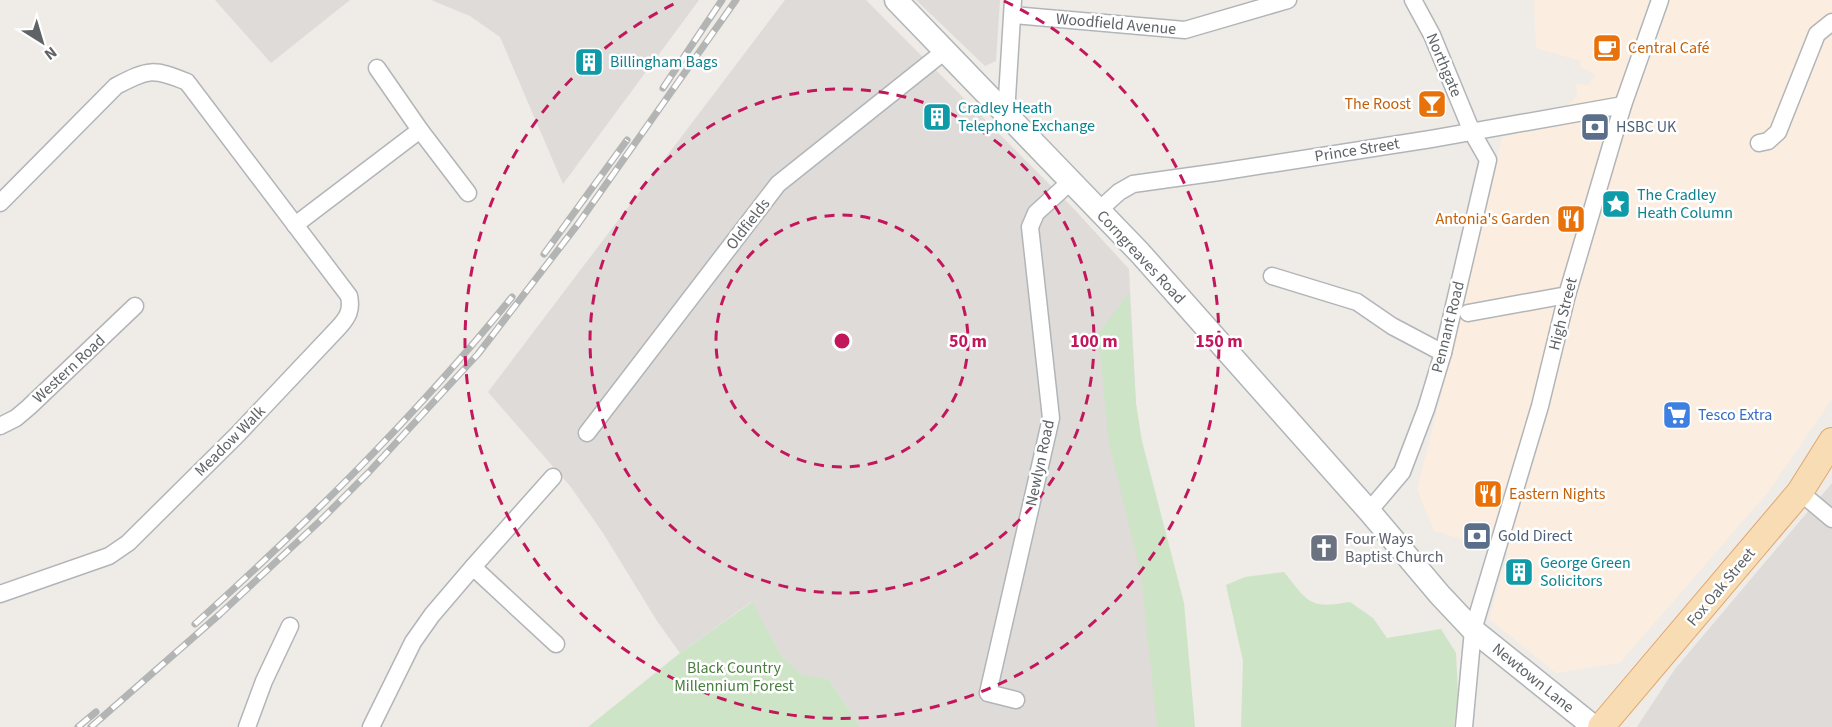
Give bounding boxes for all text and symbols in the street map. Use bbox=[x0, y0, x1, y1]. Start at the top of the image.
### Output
street label: Woodfield Avenue bbox=[1055, 8, 1177, 40]
north arrow bbox=[12, 12, 72, 72]
street label: Northgate bbox=[1421, 30, 1467, 100]
cafe icon: Central Café bbox=[1591, 32, 1623, 64]
place label: Central Café bbox=[1628, 37, 1709, 59]
text: N bbox=[40, 41, 61, 65]
building icon: Billingham Bags bbox=[573, 46, 605, 78]
place label: Billingham Bags bbox=[610, 51, 718, 73]
bar icon: The Roost bbox=[1416, 88, 1448, 120]
place label: The Roost bbox=[1345, 93, 1412, 115]
place label: Cradley Heath Telephone Exchange bbox=[958, 97, 1095, 137]
building icon: Cradley Heath Telephone Exchange bbox=[921, 101, 953, 133]
bank icon: HSBC UK bbox=[1579, 111, 1611, 143]
place label: HSBC UK bbox=[1616, 116, 1677, 138]
street label: Prince Street bbox=[1313, 132, 1402, 168]
place label: The Cradley Heath Column bbox=[1637, 184, 1733, 224]
place icon: The Cradley Heath Column bbox=[1600, 188, 1632, 220]
street label: Oldfields bbox=[721, 193, 775, 254]
restaurant icon: Antonia's Garden bbox=[1555, 203, 1587, 235]
street label: Corngreaves Road bbox=[1092, 205, 1190, 309]
place label: Antonia's Garden bbox=[1435, 208, 1550, 230]
street label: High Street bbox=[1543, 275, 1583, 353]
street label: Pennant Road bbox=[1426, 279, 1470, 375]
text: 50 m bbox=[949, 329, 987, 354]
text: 100 m bbox=[1070, 329, 1118, 354]
text: 150 m bbox=[1195, 329, 1243, 354]
street label: Western Road bbox=[28, 330, 110, 408]
centre of rings bbox=[832, 331, 852, 351]
supermarket icon: Tesco Extra bbox=[1661, 399, 1693, 431]
street label: Meadow Walk bbox=[190, 401, 270, 481]
place label: Tesco Extra bbox=[1698, 404, 1772, 426]
street label: Newlyn Road bbox=[1020, 418, 1060, 508]
restaurant icon: Eastern Nights bbox=[1472, 478, 1504, 510]
place label: Eastern Nights bbox=[1509, 483, 1606, 505]
bank icon: Gold Direct bbox=[1461, 520, 1493, 552]
place label: Gold Direct bbox=[1498, 525, 1573, 547]
place label: Four Ways Baptist Church bbox=[1345, 528, 1443, 568]
church icon: Four Ways Baptist Church bbox=[1308, 532, 1340, 564]
street label: Fox Oak Street bbox=[1682, 543, 1761, 631]
place label: George Green Solicitors bbox=[1540, 552, 1631, 592]
building icon: George Green Solicitors bbox=[1503, 556, 1535, 588]
street label: Newtown Lane bbox=[1487, 638, 1579, 718]
park label: Black Country Millennium Forest bbox=[674, 657, 794, 697]

